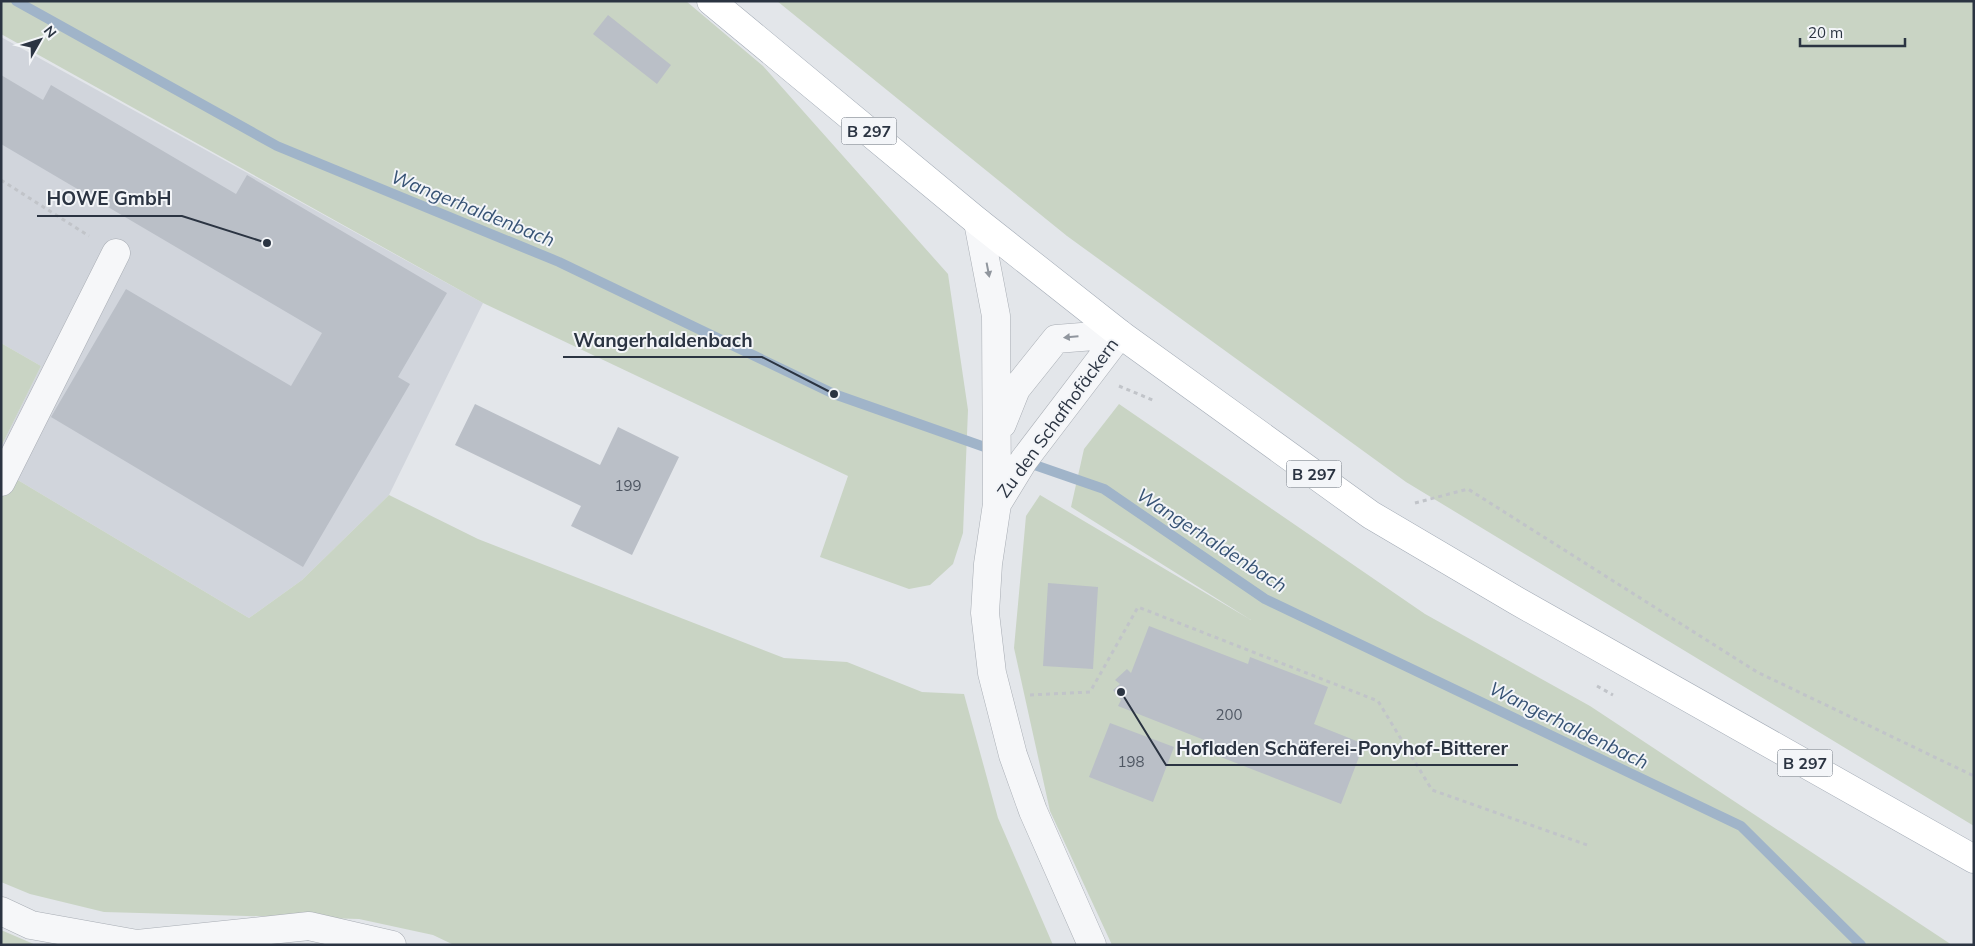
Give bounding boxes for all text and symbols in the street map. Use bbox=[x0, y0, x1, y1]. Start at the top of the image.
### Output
north arrow bbox=[15, 15, 65, 65]
scale bar bbox=[1800, 15, 1905, 47]
text: N bbox=[40, 22, 60, 42]
text: 20 m bbox=[1808, 23, 1843, 42]
road number: B 297 bbox=[842, 118, 896, 144]
water label: Wangerhaldenbach bbox=[388, 164, 558, 252]
callout: HOWE GmbH bbox=[37, 182, 182, 216]
text: HOWE GmbH bbox=[47, 186, 171, 210]
one-way arrow bbox=[984, 262, 992, 278]
callout: Wangerhaldenbach bbox=[563, 323, 762, 357]
text: Wangerhaldenbach bbox=[573, 328, 753, 352]
street label: Zu den Schafhofäckern bbox=[992, 333, 1123, 502]
one-way arrow bbox=[1063, 334, 1079, 342]
road number: B 297 bbox=[1286, 460, 1342, 488]
house number: 199 bbox=[614, 476, 642, 495]
water label: Wangerhaldenbach bbox=[1132, 482, 1292, 598]
water label: Wangerhaldenbach bbox=[1485, 676, 1653, 774]
house number: 200 bbox=[1215, 705, 1243, 724]
callout: Hofladen Schäferei-Ponyhof-Bitterer bbox=[1166, 731, 1518, 765]
text: Hofladen Schäferei-Ponyhof-Bitterer bbox=[1176, 736, 1509, 760]
road number: B 297 bbox=[1778, 750, 1832, 776]
house number: 198 bbox=[1117, 752, 1145, 771]

